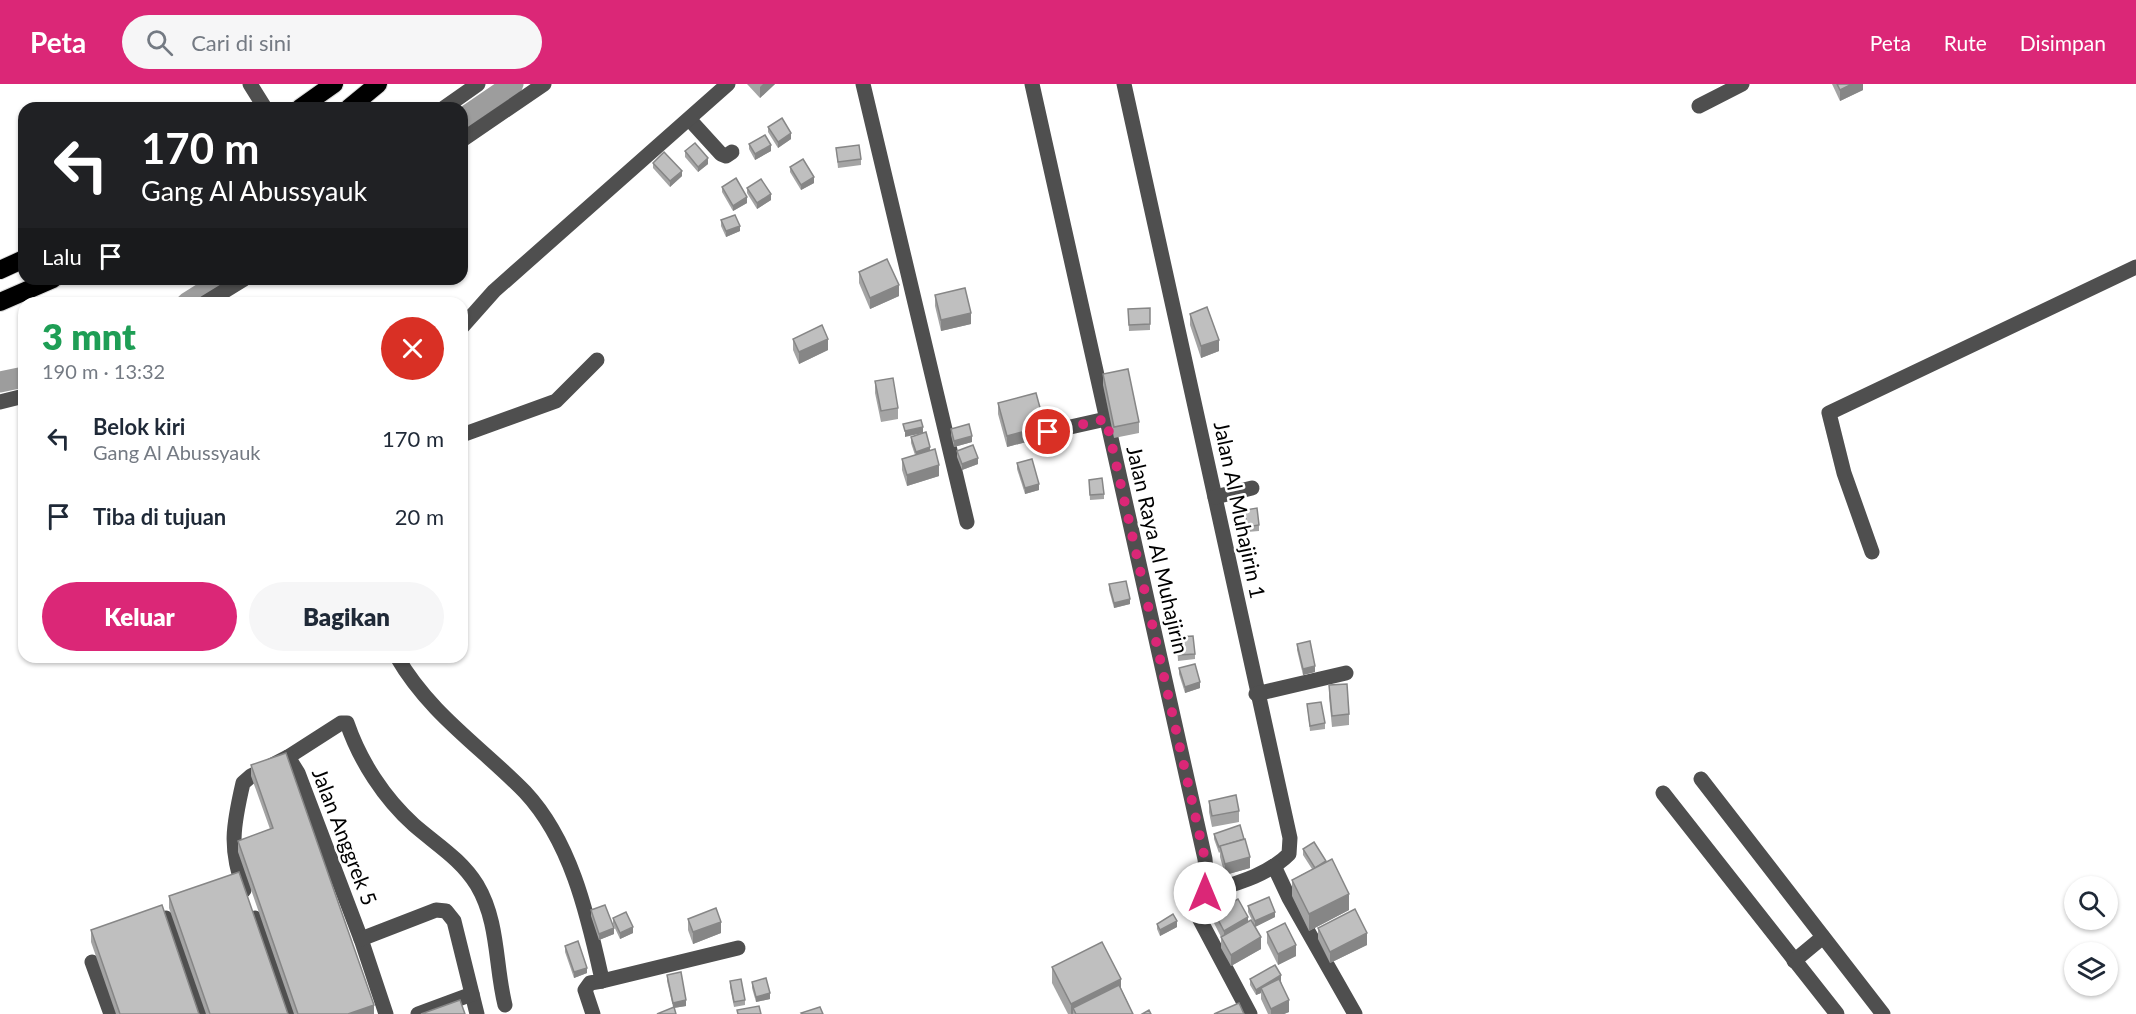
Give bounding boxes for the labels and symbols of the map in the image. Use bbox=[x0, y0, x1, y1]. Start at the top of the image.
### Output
pin bbox=[1022, 406, 1073, 457]
street label: Jalan Al Muhajirin 1 bbox=[1209, 419, 1271, 601]
street label: Jalan Raya Al Muhajirin bbox=[1122, 443, 1195, 656]
street label: Jalan Anggrek 5 bbox=[308, 764, 383, 909]
position arrow bbox=[1173, 861, 1237, 925]

